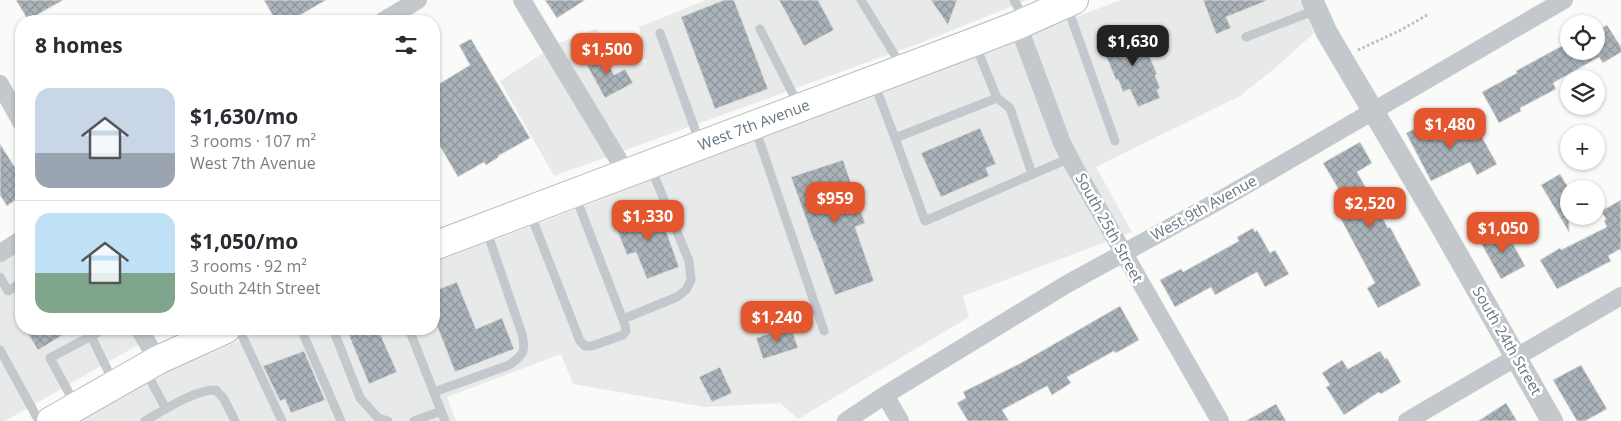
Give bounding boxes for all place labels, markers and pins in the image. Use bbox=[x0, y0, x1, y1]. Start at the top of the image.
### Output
pin: $1,630 bbox=[1092, 24, 1174, 67]
pin: $1,500 bbox=[566, 32, 648, 75]
pin: $1,480 bbox=[1409, 108, 1491, 150]
pin: $959 bbox=[805, 182, 865, 224]
pin: $2,520 bbox=[1329, 186, 1411, 229]
pin: $1,330 bbox=[607, 200, 689, 242]
pin: $1,050 bbox=[1462, 212, 1544, 254]
pin: $1,240 bbox=[736, 300, 818, 343]

